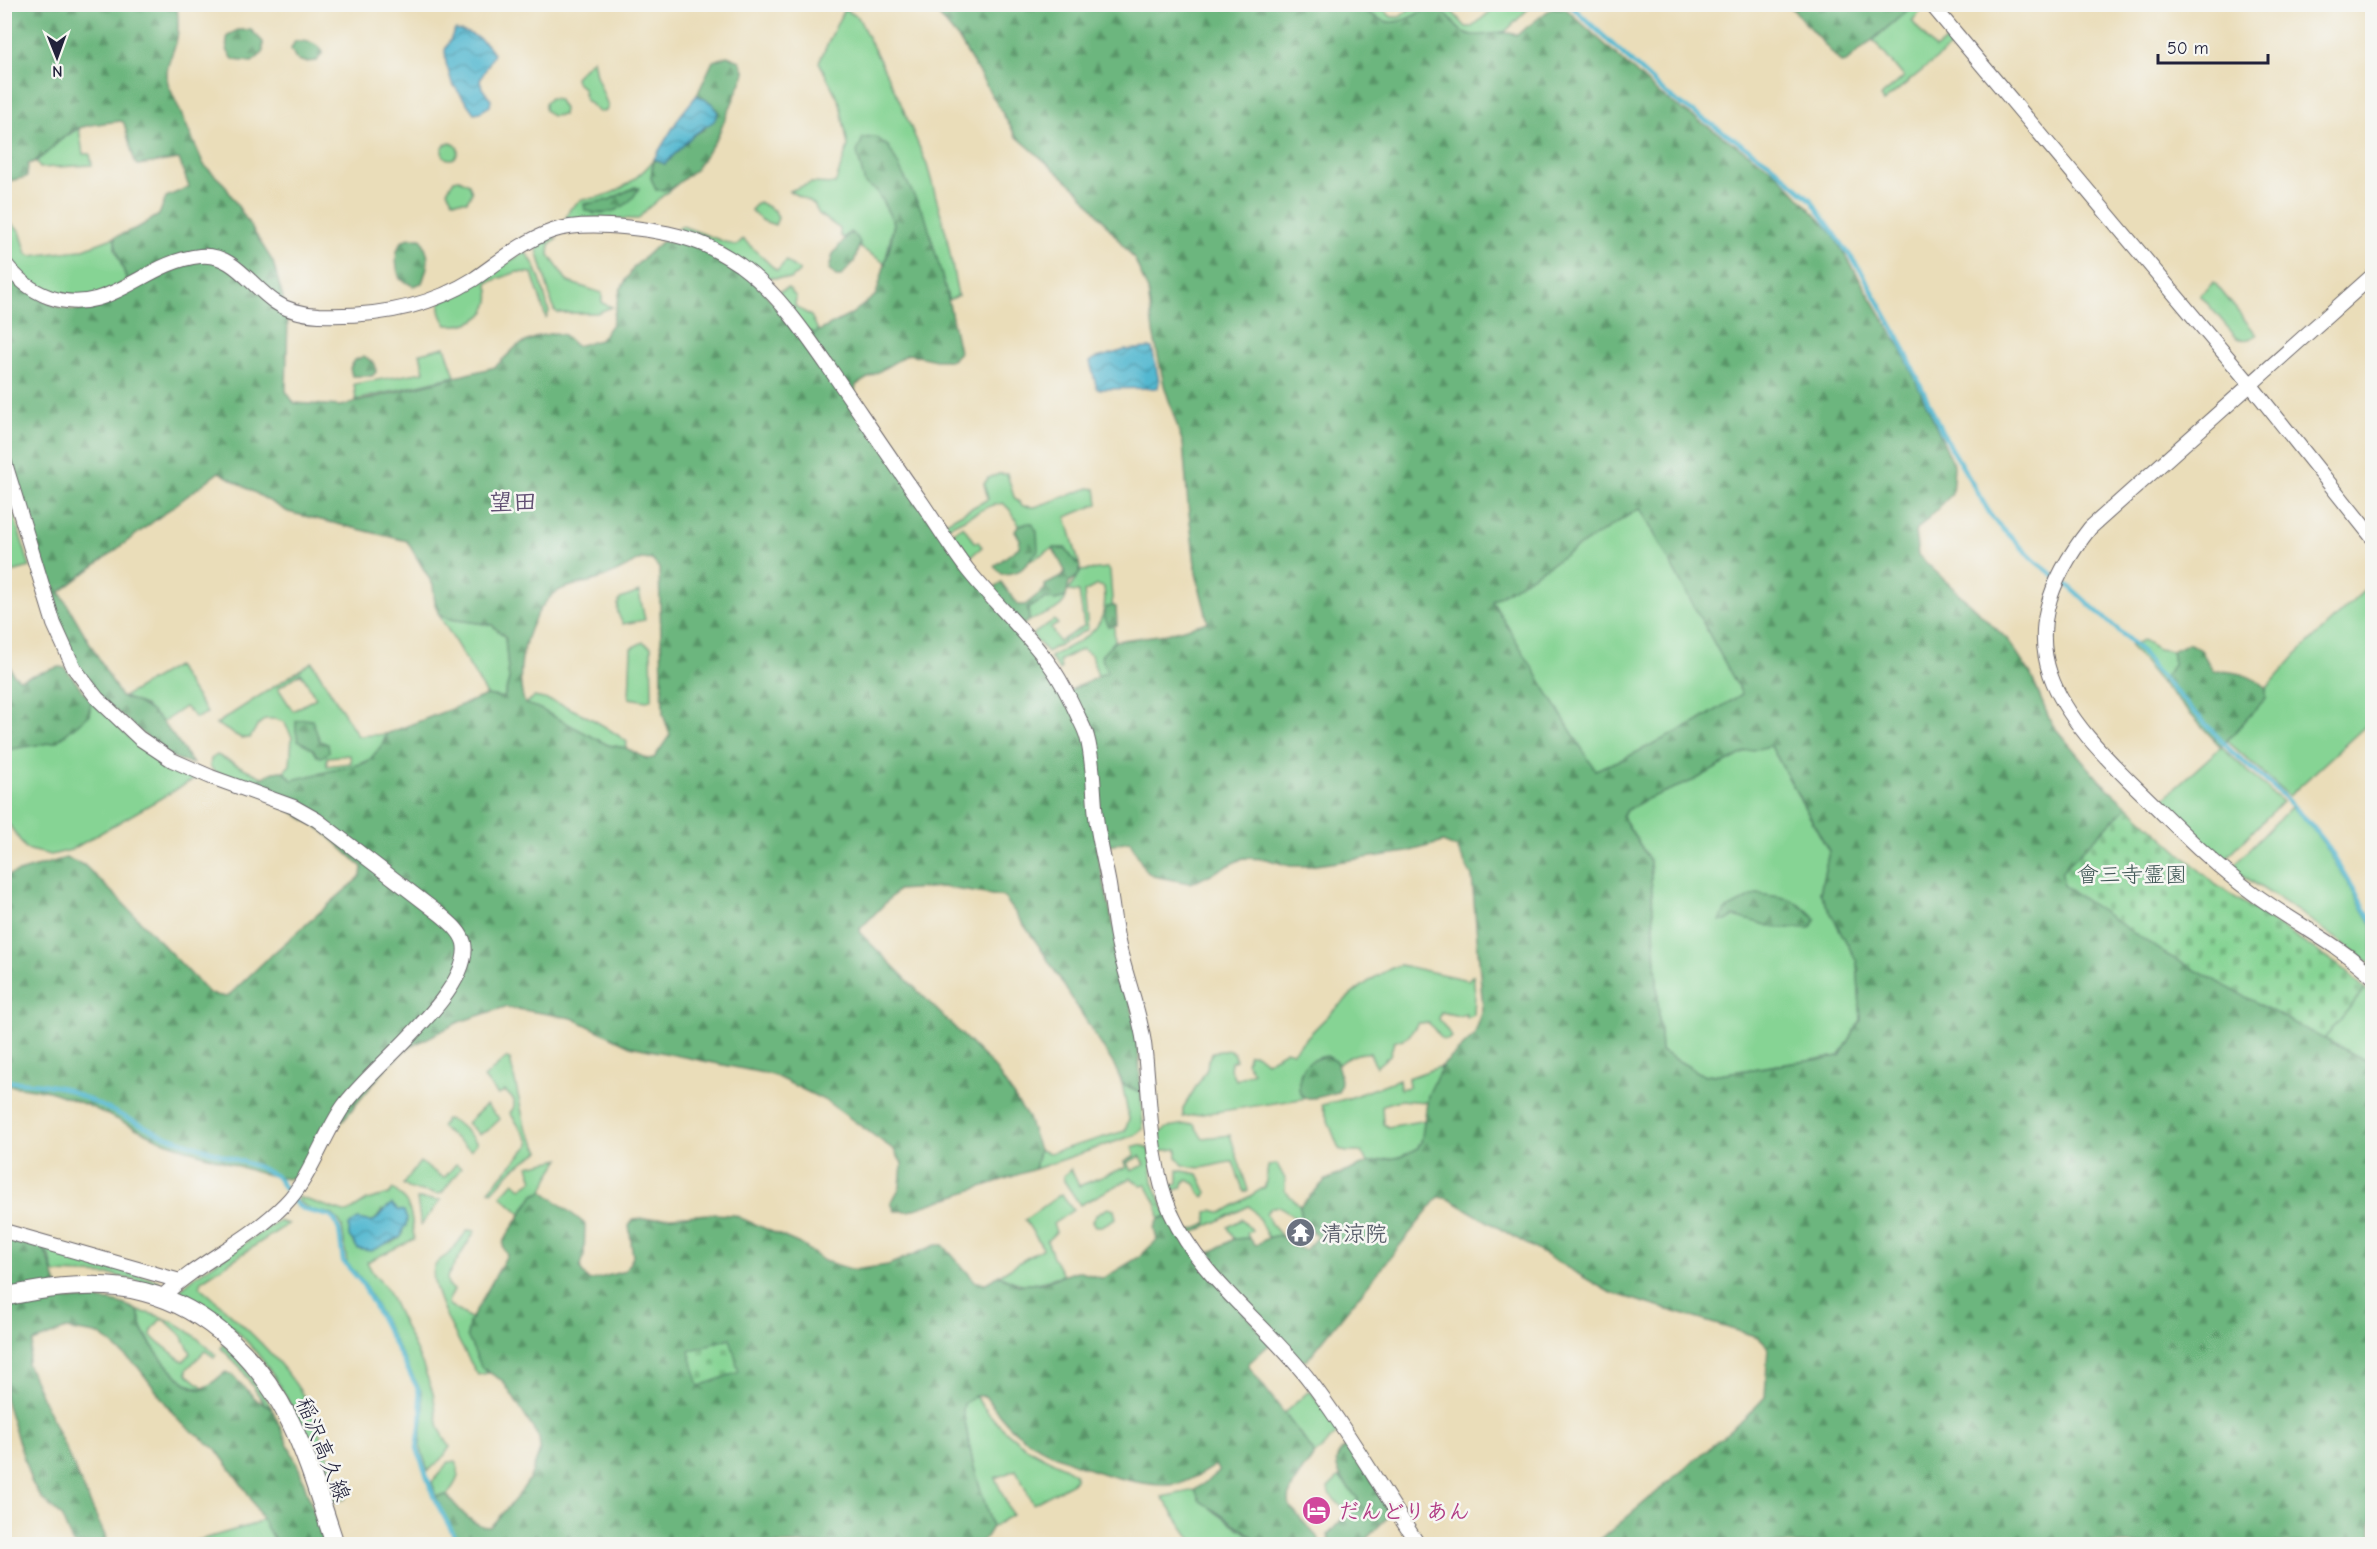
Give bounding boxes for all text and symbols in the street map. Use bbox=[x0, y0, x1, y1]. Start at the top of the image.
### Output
north arrow bbox=[27, 27, 87, 87]
scale bar bbox=[2158, 27, 2268, 65]
text: 50 m bbox=[2167, 38, 2209, 59]
text: N bbox=[52, 62, 63, 80]
district label: 望田 bbox=[489, 488, 537, 516]
park label: 會三寺霊園 bbox=[2077, 862, 2187, 888]
temple icon: 清涼院 bbox=[1284, 1217, 1316, 1249]
place label: 清涼院 bbox=[1321, 1221, 1387, 1247]
street label: 稲沢高久線 bbox=[290, 1394, 356, 1505]
hotel icon: だんどりあん bbox=[1301, 1495, 1333, 1527]
place label: だんどりあん bbox=[1338, 1499, 1470, 1525]

